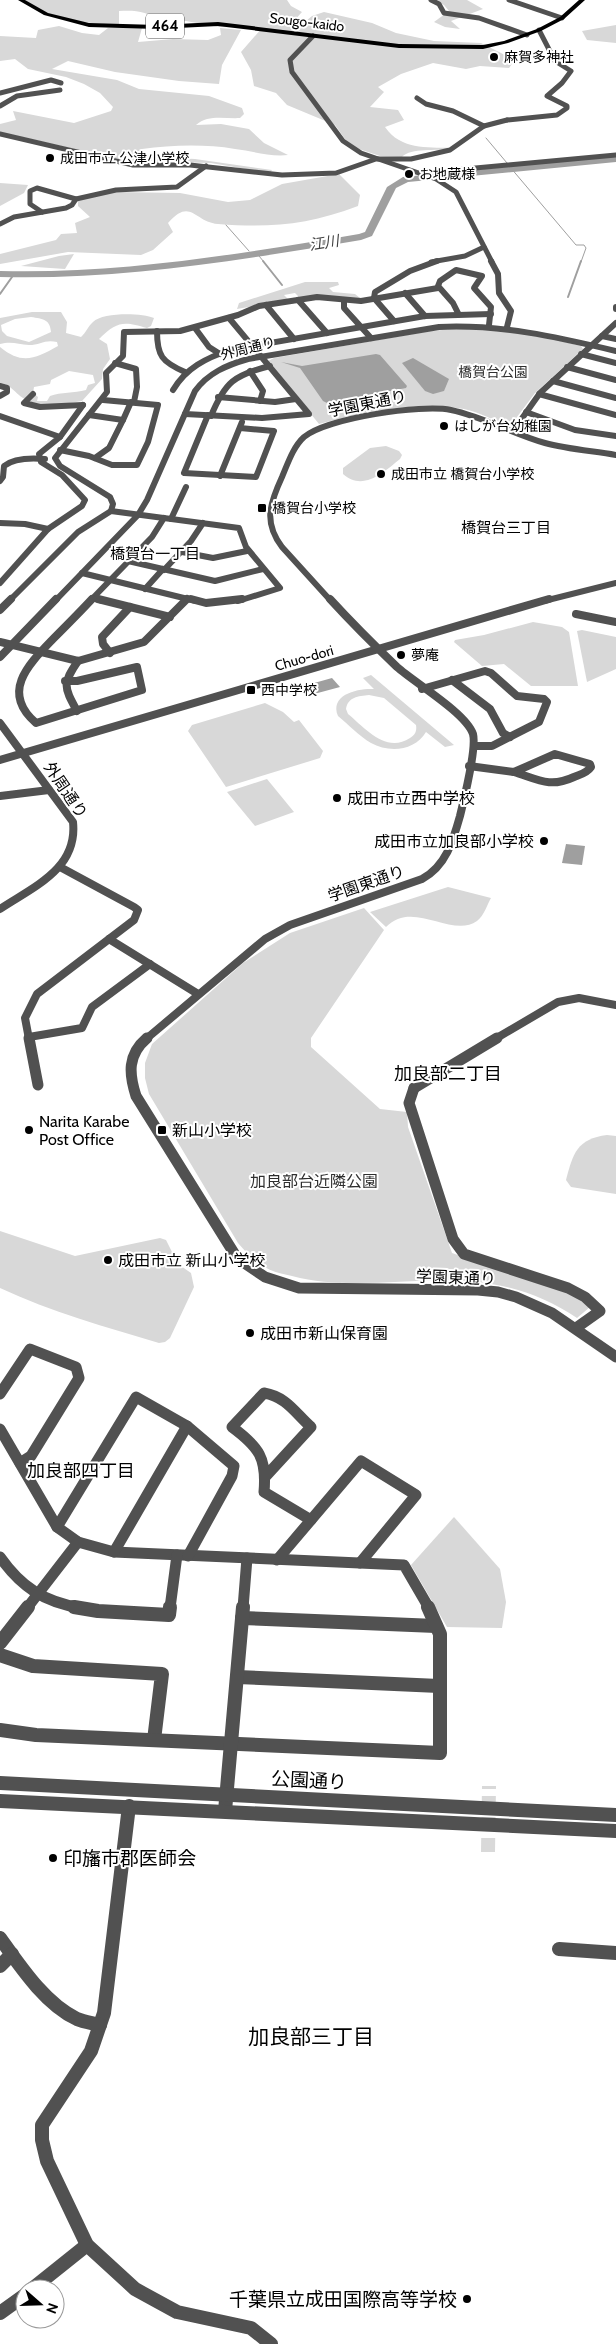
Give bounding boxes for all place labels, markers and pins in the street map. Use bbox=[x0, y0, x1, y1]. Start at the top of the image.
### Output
place label: 麻賀多神社 bbox=[504, 48, 574, 66]
marker: 麻賀多神社 bbox=[488, 51, 500, 63]
place label: 成田市立 公津小学校 bbox=[60, 149, 189, 167]
marker: 成田市立 公津小学校 bbox=[44, 152, 56, 164]
place label: お地蔵様 bbox=[419, 165, 475, 183]
marker: お地蔵様 bbox=[403, 168, 415, 180]
place label: はしが台幼稚園 bbox=[454, 417, 552, 435]
marker: はしが台幼稚園 bbox=[438, 420, 450, 432]
place label: 成田市立 橋賀台小学校 bbox=[391, 465, 534, 483]
marker: 成田市立 橋賀台小学校 bbox=[375, 468, 387, 480]
place label: 橋賀台小学校 bbox=[272, 499, 356, 517]
marker: 橋賀台小学校 bbox=[256, 502, 268, 514]
place label: 夢庵 bbox=[411, 646, 439, 664]
marker: 夢庵 bbox=[395, 649, 407, 661]
place label: 西中学校 bbox=[261, 681, 317, 699]
marker: 西中学校 bbox=[245, 684, 257, 696]
place label: 成田市立西中学校 bbox=[347, 789, 475, 808]
marker: 成田市立西中学校 bbox=[331, 792, 343, 804]
place label: 成田市立加良部小学校 bbox=[374, 832, 534, 851]
marker: 成田市立加良部小学校 bbox=[538, 835, 550, 847]
place label: Narita Karabe Post Office bbox=[39, 1112, 129, 1149]
place label: 新山小学校 bbox=[172, 1121, 252, 1140]
marker: Narita Karabe Post Office bbox=[23, 1124, 35, 1136]
marker: 新山小学校 bbox=[156, 1124, 168, 1136]
place label: 成田市立 新山小学校 bbox=[118, 1251, 266, 1270]
marker: 成田市立 新山小学校 bbox=[102, 1254, 114, 1266]
place label: 成田市新山保育園 bbox=[260, 1324, 388, 1343]
marker: 成田市新山保育園 bbox=[244, 1327, 256, 1339]
place label: 印旛市郡医師会 bbox=[63, 1847, 196, 1870]
marker: 印旛市郡医師会 bbox=[47, 1852, 59, 1864]
place label: 千葉県立成田国際高等学校 bbox=[229, 2288, 457, 2311]
marker: 千葉県立成田国際高等学校 bbox=[461, 2293, 473, 2305]

